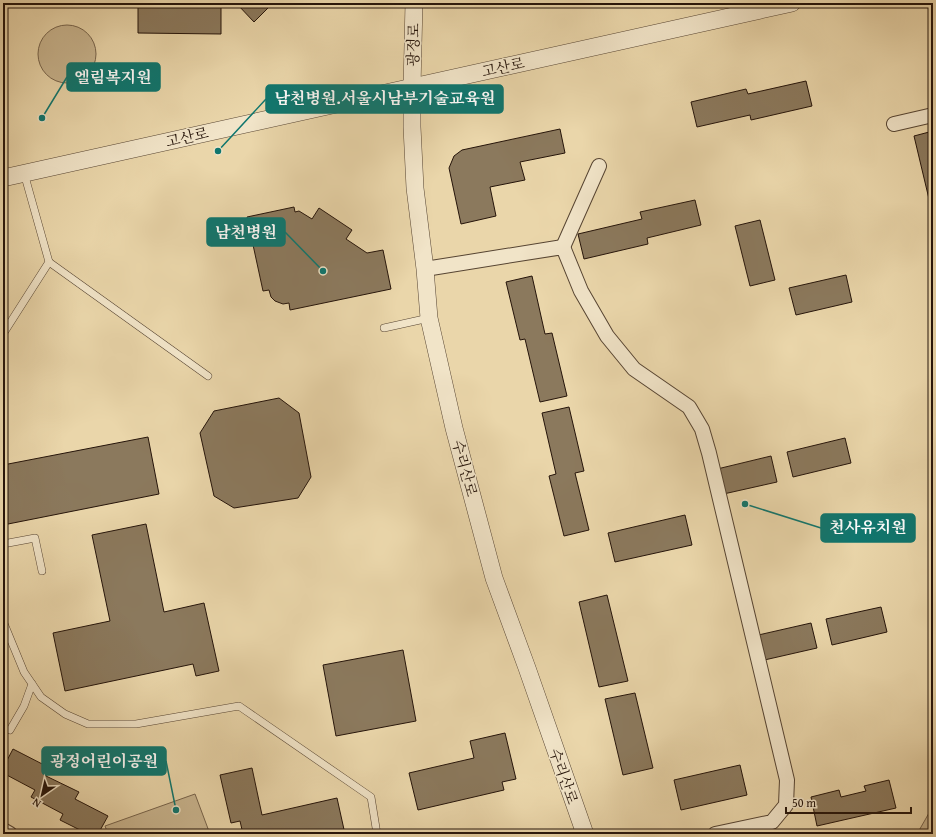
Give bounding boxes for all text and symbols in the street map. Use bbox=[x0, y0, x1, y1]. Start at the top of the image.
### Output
street label: 광정로 bbox=[402, 23, 424, 67]
street label: 고산로 bbox=[480, 52, 527, 82]
callout: 엘림복지원 bbox=[67, 63, 160, 91]
text: 엘림복지원 bbox=[74, 65, 152, 89]
callout: 남천병원.서울시남부기술교육원 bbox=[266, 85, 503, 113]
text: 남천병원.서울시남부기술교육원 bbox=[275, 86, 495, 110]
street label: 고산로 bbox=[163, 122, 211, 152]
callout: 남천병원 bbox=[207, 218, 285, 246]
text: 남천병원 bbox=[215, 220, 277, 244]
street label: 수리산로 bbox=[447, 437, 483, 499]
callout: 천사유치원 bbox=[821, 514, 915, 542]
text: 천사유치원 bbox=[829, 515, 907, 539]
street label: 수리산로 bbox=[545, 745, 584, 807]
callout: 광정어린이공원 bbox=[42, 747, 166, 775]
text: 광정어린이공원 bbox=[50, 749, 158, 773]
north arrow bbox=[22, 775, 62, 815]
scale bar bbox=[786, 789, 911, 815]
text: N bbox=[28, 794, 44, 812]
text: 50 m bbox=[792, 794, 816, 811]

